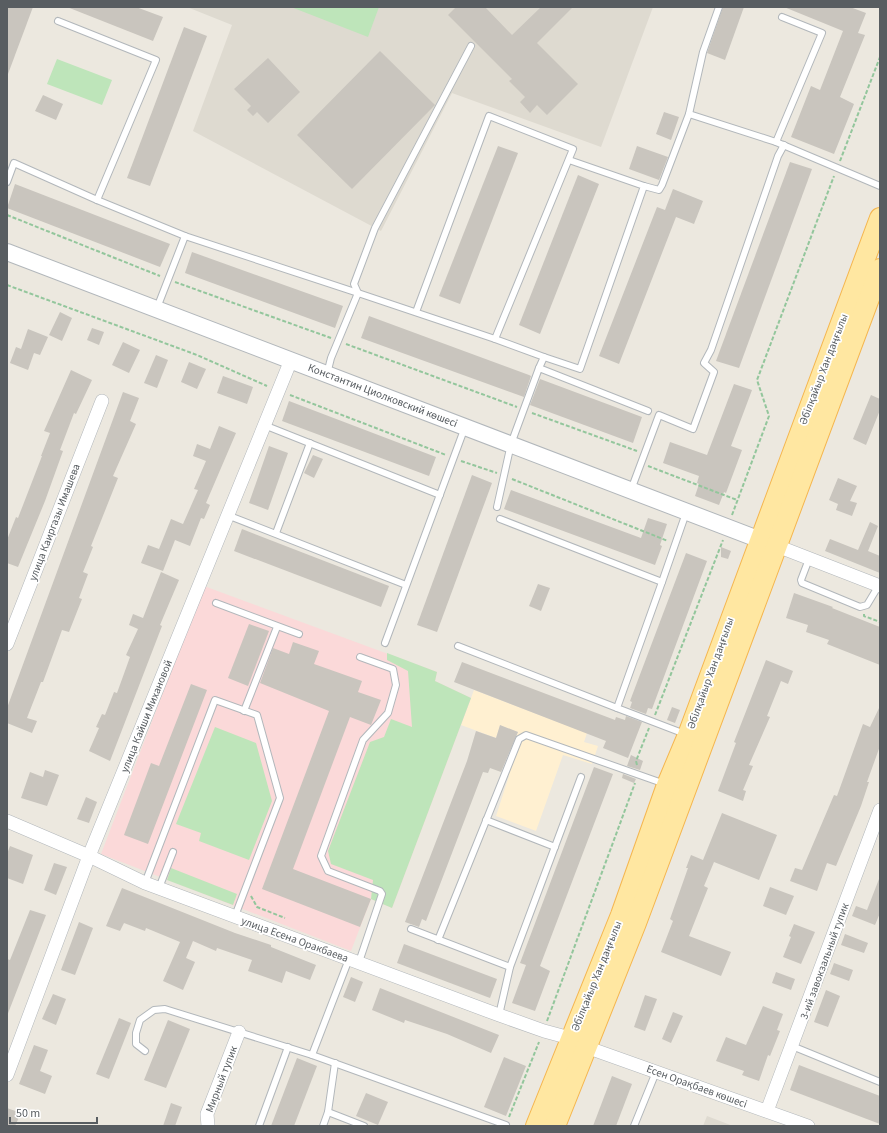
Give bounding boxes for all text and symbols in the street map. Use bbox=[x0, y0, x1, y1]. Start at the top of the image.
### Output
street label: Әбілқайыр Хан даңғылы bbox=[795, 312, 852, 427]
street label: Константин Циолковский көшесі bbox=[306, 360, 460, 431]
street label: улица Каиргазы Имашева bbox=[25, 462, 84, 583]
street label: Әбілқайыр Хан даңғылы bbox=[683, 615, 738, 731]
street label: улица Кайши Михановой bbox=[117, 658, 176, 775]
street label: 3-ий завокзальный тупик bbox=[796, 900, 853, 1021]
street label: улица Есена Оракбаева bbox=[239, 913, 351, 966]
street label: Әбілқайыр Хан даңғылы bbox=[567, 919, 625, 1034]
street label: Мирный тупик bbox=[202, 1043, 241, 1115]
street label: Есен Орақбаев көшесі bbox=[644, 1061, 749, 1112]
scale bar bbox=[10, 1099, 97, 1125]
text: 50 m bbox=[16, 1105, 40, 1122]

